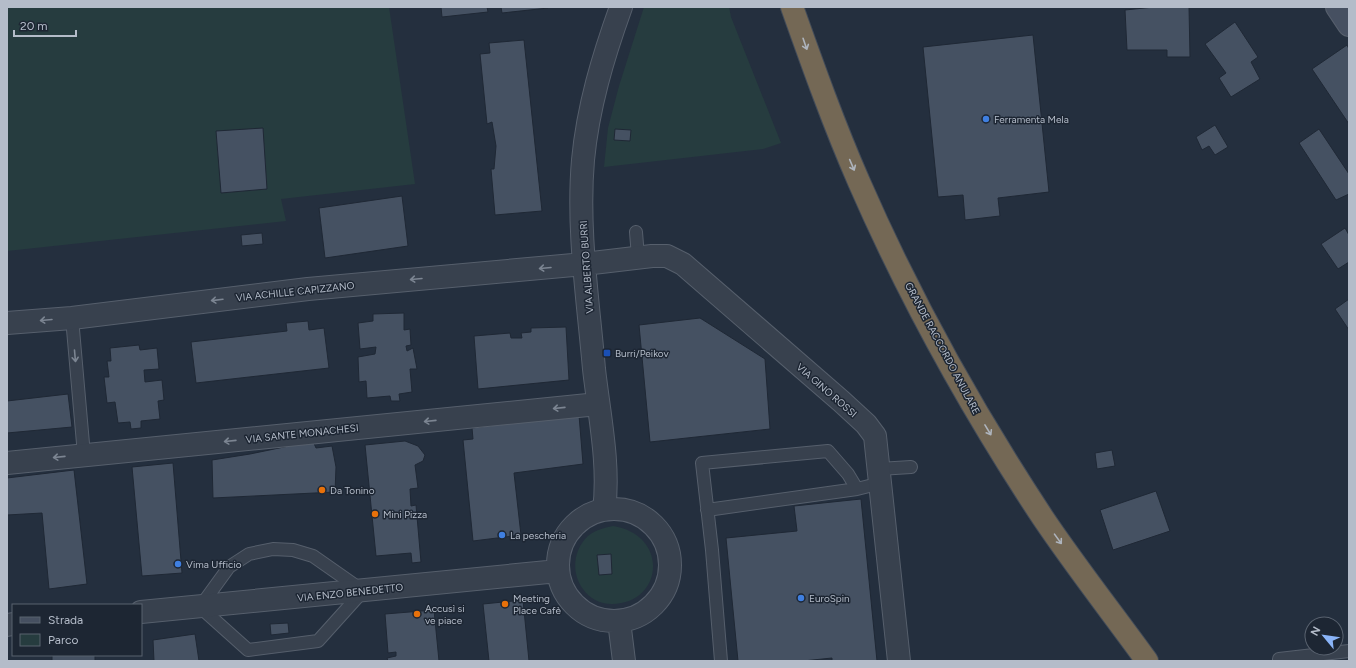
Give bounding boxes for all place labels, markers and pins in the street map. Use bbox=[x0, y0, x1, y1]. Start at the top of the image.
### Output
place label: Ferramenta Mela bbox=[994, 113, 1069, 126]
marker: Ferramenta Mela bbox=[981, 114, 991, 124]
place label: Burri/Peikov bbox=[615, 347, 670, 360]
marker: Burri/Peikov bbox=[602, 348, 612, 358]
place label: Da Tonino bbox=[330, 484, 375, 497]
marker: Da Tonino bbox=[317, 485, 327, 495]
place label: Mini Pizza bbox=[383, 508, 427, 521]
marker: Mini Pizza bbox=[370, 509, 380, 519]
place label: La pescheria bbox=[510, 529, 566, 542]
marker: La pescheria bbox=[497, 530, 507, 540]
place label: Vima Ufficio bbox=[186, 558, 242, 571]
marker: Vima Ufficio bbox=[173, 559, 183, 569]
place label: Meeting Place Cafè bbox=[513, 592, 561, 617]
place label: EuroSpin bbox=[809, 592, 850, 605]
marker: EuroSpin bbox=[796, 593, 806, 603]
marker: Meeting Place Cafè bbox=[500, 599, 510, 609]
place label: Accusì si ve piace bbox=[425, 602, 465, 627]
marker: Accusì si ve piace bbox=[412, 609, 422, 619]

